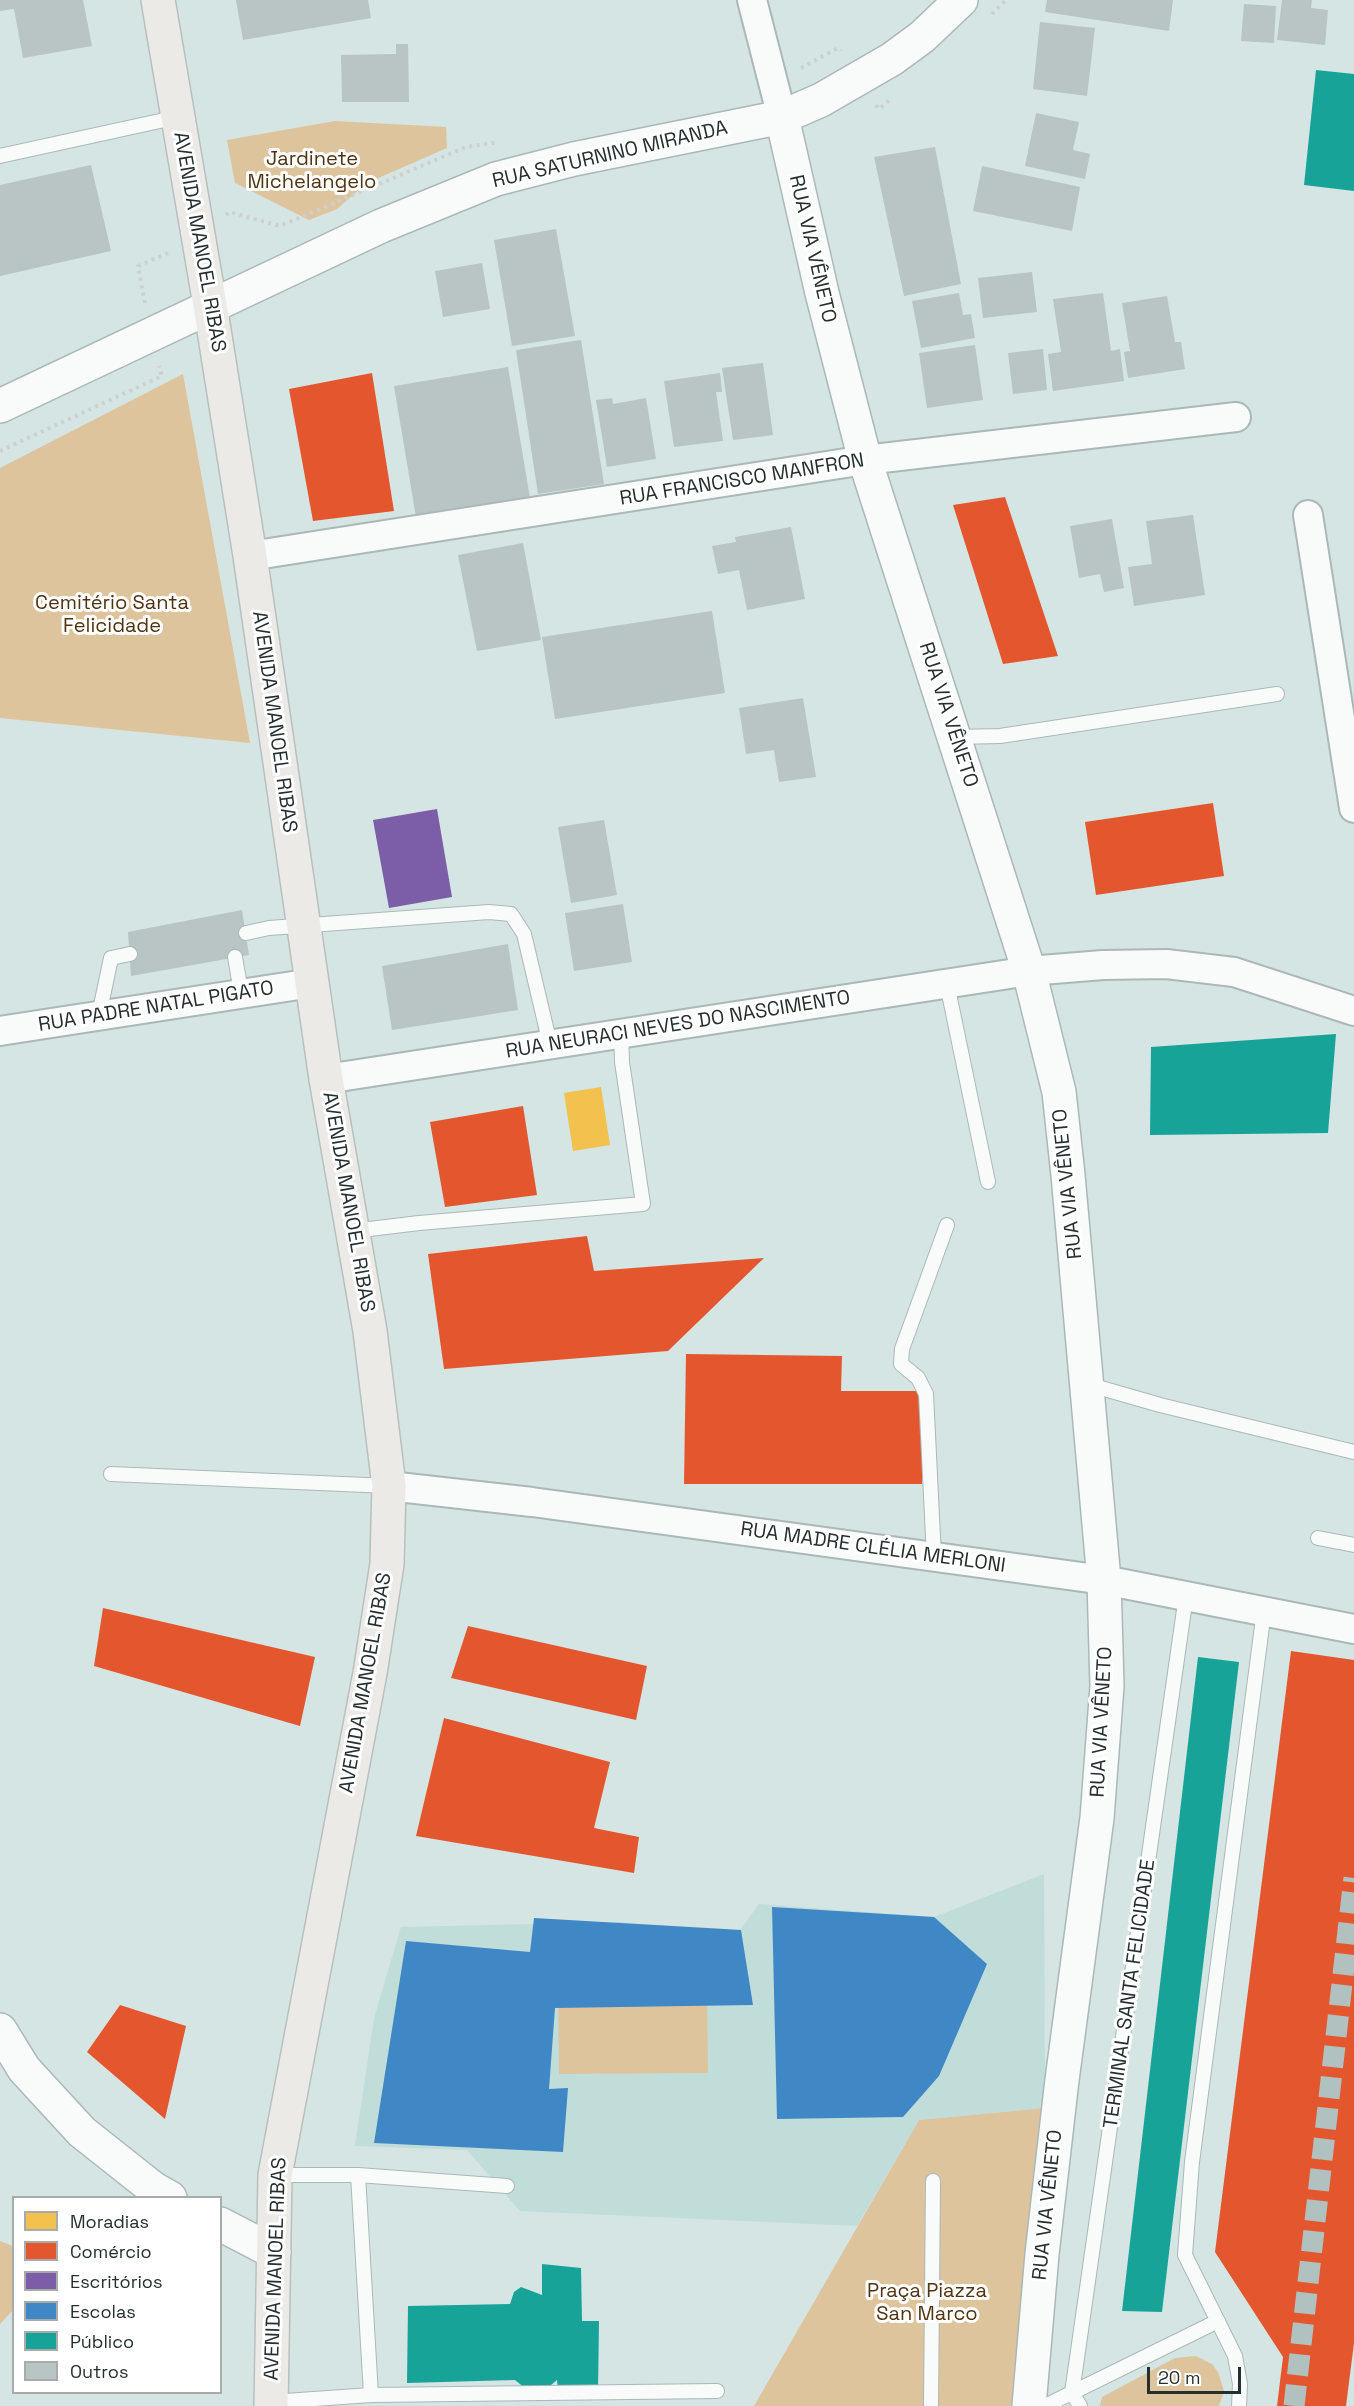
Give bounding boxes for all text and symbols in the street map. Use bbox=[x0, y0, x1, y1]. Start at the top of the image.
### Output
street label: RUA SATURNINO MIRANDA bbox=[490, 116, 730, 194]
street label: AVENIDA MANOEL RIBAS bbox=[168, 130, 230, 354]
park label: Jardinete Michelangelo bbox=[248, 148, 376, 195]
street label: RUA VIA VÊNETO bbox=[783, 173, 841, 325]
street label: RUA FRANCISCO MANFRON bbox=[618, 449, 866, 511]
park label: Cemitério Santa Felicidade bbox=[35, 592, 189, 639]
street label: AVENIDA MANOEL RIBAS bbox=[247, 610, 301, 834]
street label: RUA VIA VÊNETO bbox=[913, 639, 983, 791]
street label: RUA PADRE NATAL PIGATO bbox=[37, 977, 275, 1037]
street label: RUA NEURACI NEVES DO NASCIMENTO bbox=[504, 986, 852, 1064]
street label: AVENIDA MANOEL RIBAS bbox=[317, 1090, 379, 1314]
street label: RUA VIA VÊNETO bbox=[1048, 1108, 1088, 1260]
street label: RUA MADRE CLÉLIA MERLONI bbox=[739, 1518, 1007, 1578]
street label: AVENIDA MANOEL RIBAS bbox=[335, 1571, 397, 1795]
street label: RUA VIA VÊNETO bbox=[1086, 1646, 1118, 1798]
street label: TERMINAL SANTA FELICIDADE bbox=[1099, 1858, 1161, 2130]
street label: RUA VIA VÊNETO bbox=[1028, 2129, 1068, 2281]
street label: AVENIDA MANOEL RIBAS bbox=[260, 2157, 292, 2381]
legend bbox=[12, 2196, 222, 2394]
text: Moradias bbox=[70, 2210, 149, 2233]
text: Comércio bbox=[70, 2240, 152, 2263]
text: Escritórios bbox=[70, 2270, 162, 2293]
park label: Praça Piazza San Marco bbox=[867, 2280, 987, 2327]
text: Escolas bbox=[70, 2300, 136, 2323]
text: Público bbox=[70, 2330, 134, 2353]
scale bar bbox=[1150, 2355, 1244, 2393]
text: Outros bbox=[70, 2360, 128, 2383]
text: 20 m bbox=[1158, 2366, 1201, 2389]

